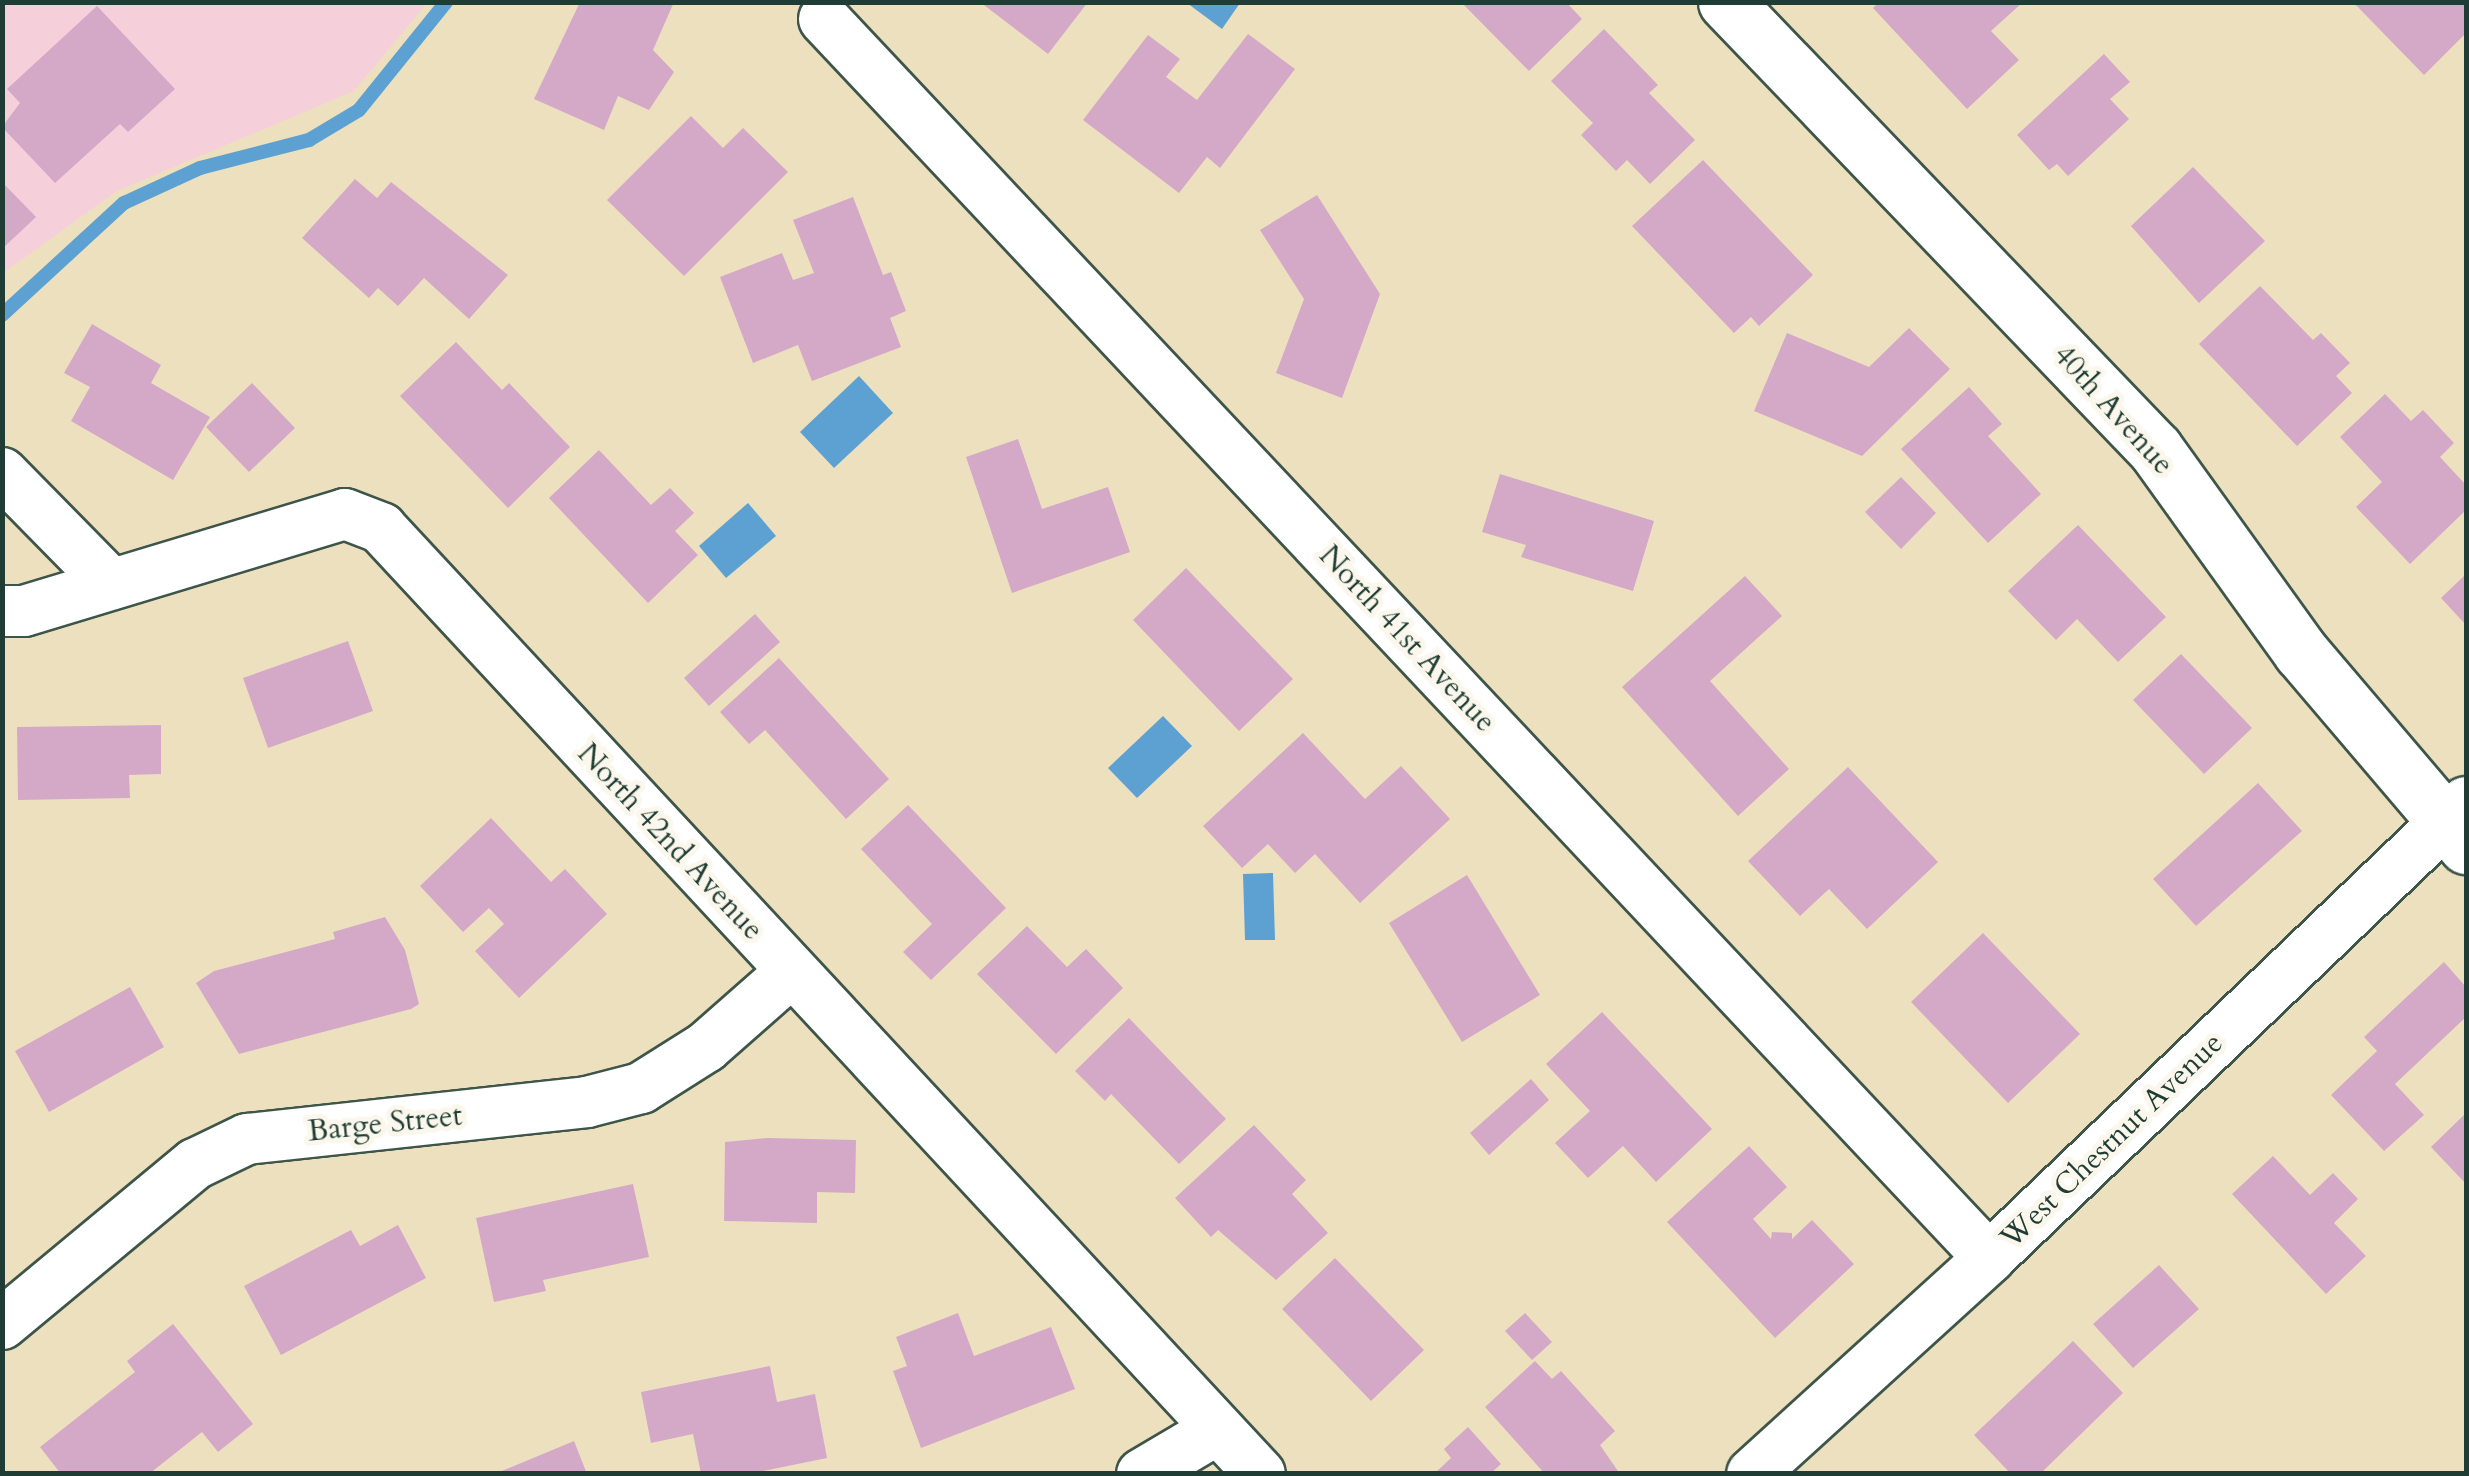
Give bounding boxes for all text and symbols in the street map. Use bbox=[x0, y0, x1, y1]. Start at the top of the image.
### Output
street label: 40th Avenue bbox=[2045, 338, 2181, 482]
street label: North 41st Avenue bbox=[1311, 538, 1503, 740]
street label: North 42nd Avenue bbox=[570, 736, 770, 948]
street label: West Chestnut Avenue bbox=[1993, 1026, 2231, 1256]
street label: Barge Street bbox=[306, 1098, 464, 1150]

